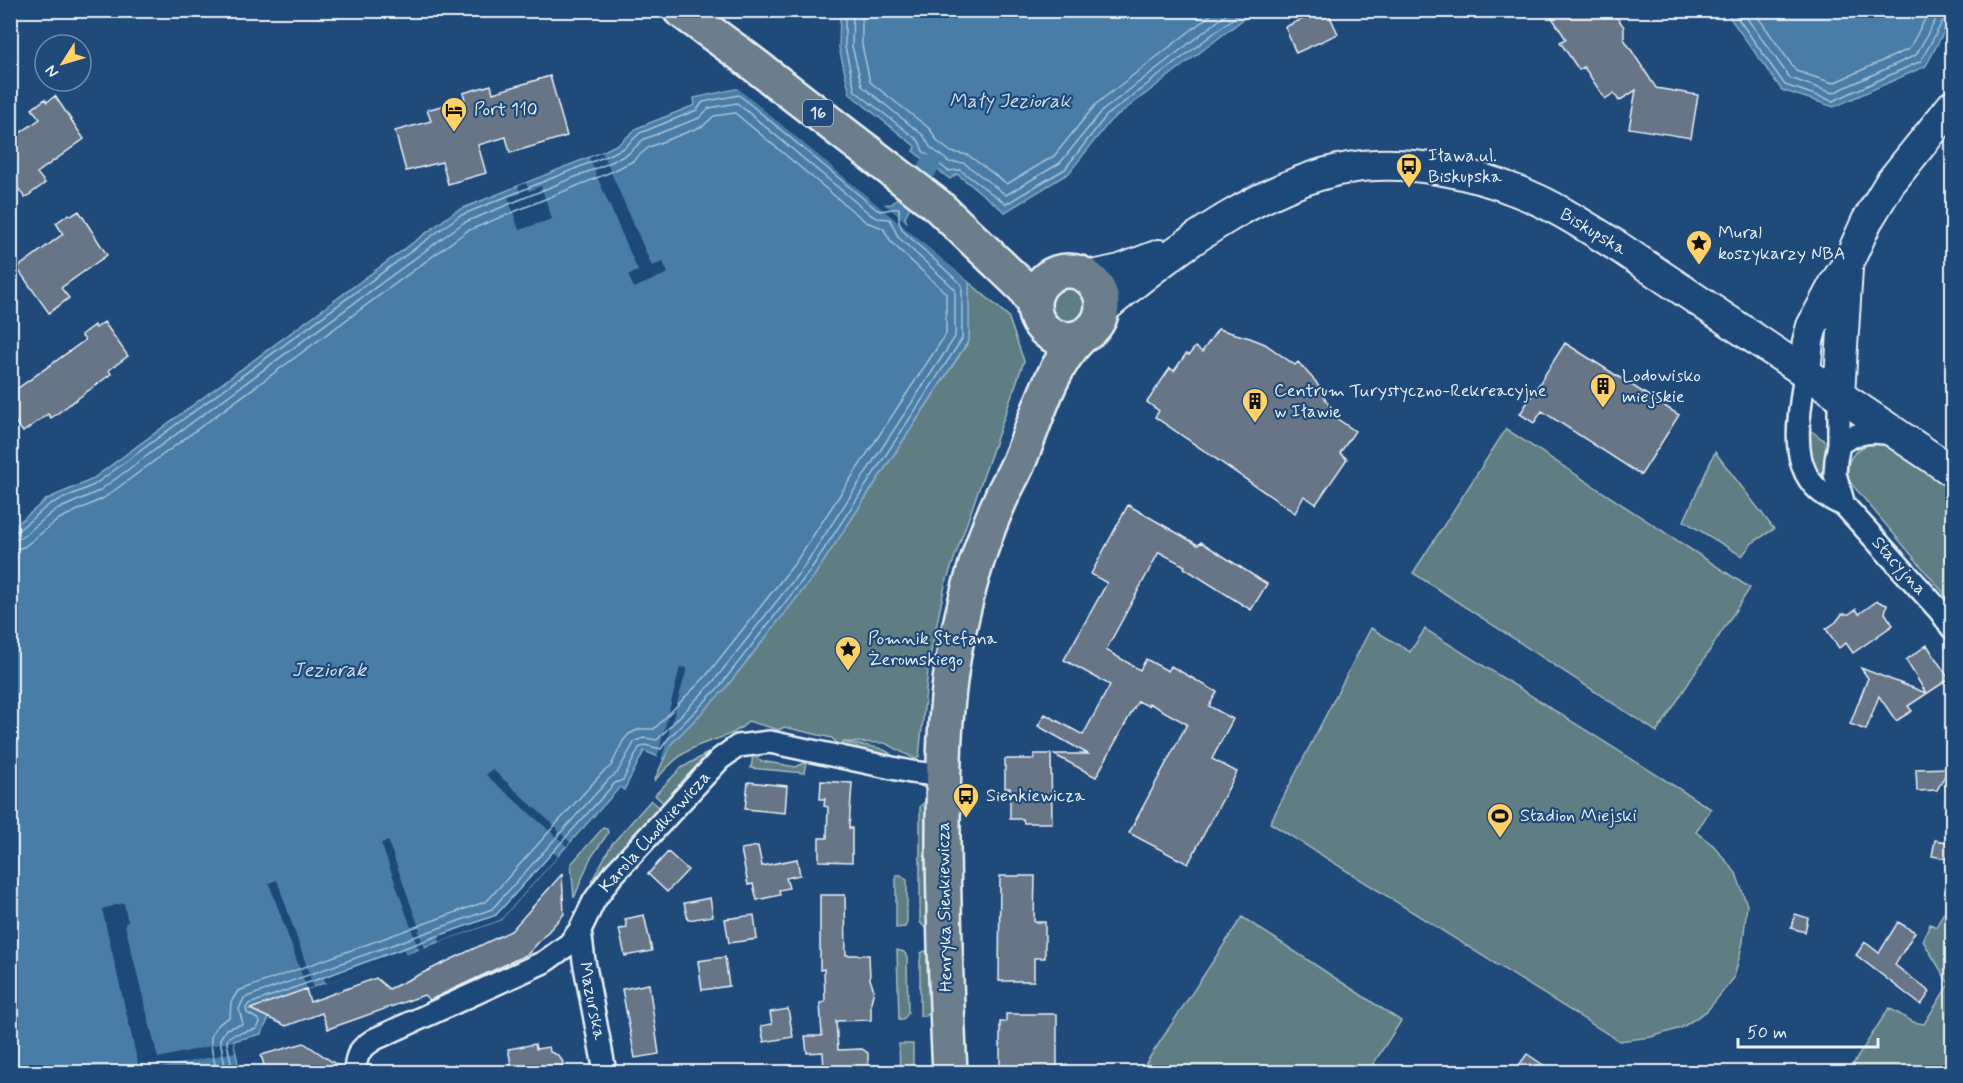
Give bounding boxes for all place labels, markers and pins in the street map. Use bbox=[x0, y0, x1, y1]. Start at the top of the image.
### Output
hotel icon: Port 110 bbox=[439, 95, 469, 133]
place label: Port 110 bbox=[474, 98, 538, 122]
place label: Iława ul. Biskupska bbox=[1428, 144, 1502, 189]
bus stop icon: Iława ul. Biskupska bbox=[1394, 151, 1424, 189]
place label: Mural koszykarzy NBA bbox=[1718, 221, 1846, 266]
place icon: Mural koszykarzy NBA bbox=[1684, 228, 1714, 266]
place label: Lodowisko miejskie bbox=[1622, 364, 1701, 409]
building icon: Lodowisko miejskie bbox=[1588, 371, 1618, 409]
place label: Centrum Turystyczno-Rekreacyjne w Iławie bbox=[1274, 379, 1547, 424]
building icon: Centrum Turystyczno-Rekreacyjne w Iławie bbox=[1240, 386, 1270, 424]
place label: Pomnik Stefana Żeromskiego bbox=[868, 627, 997, 672]
place icon: Pomnik Stefana Żeromskiego bbox=[833, 634, 863, 672]
bus stop icon: Sienkiewicza bbox=[951, 781, 981, 819]
place label: Sienkiewicza bbox=[986, 784, 1085, 808]
sports icon: Stadion Miejski bbox=[1485, 801, 1515, 839]
place label: Stadion Miejski bbox=[1520, 804, 1637, 828]

